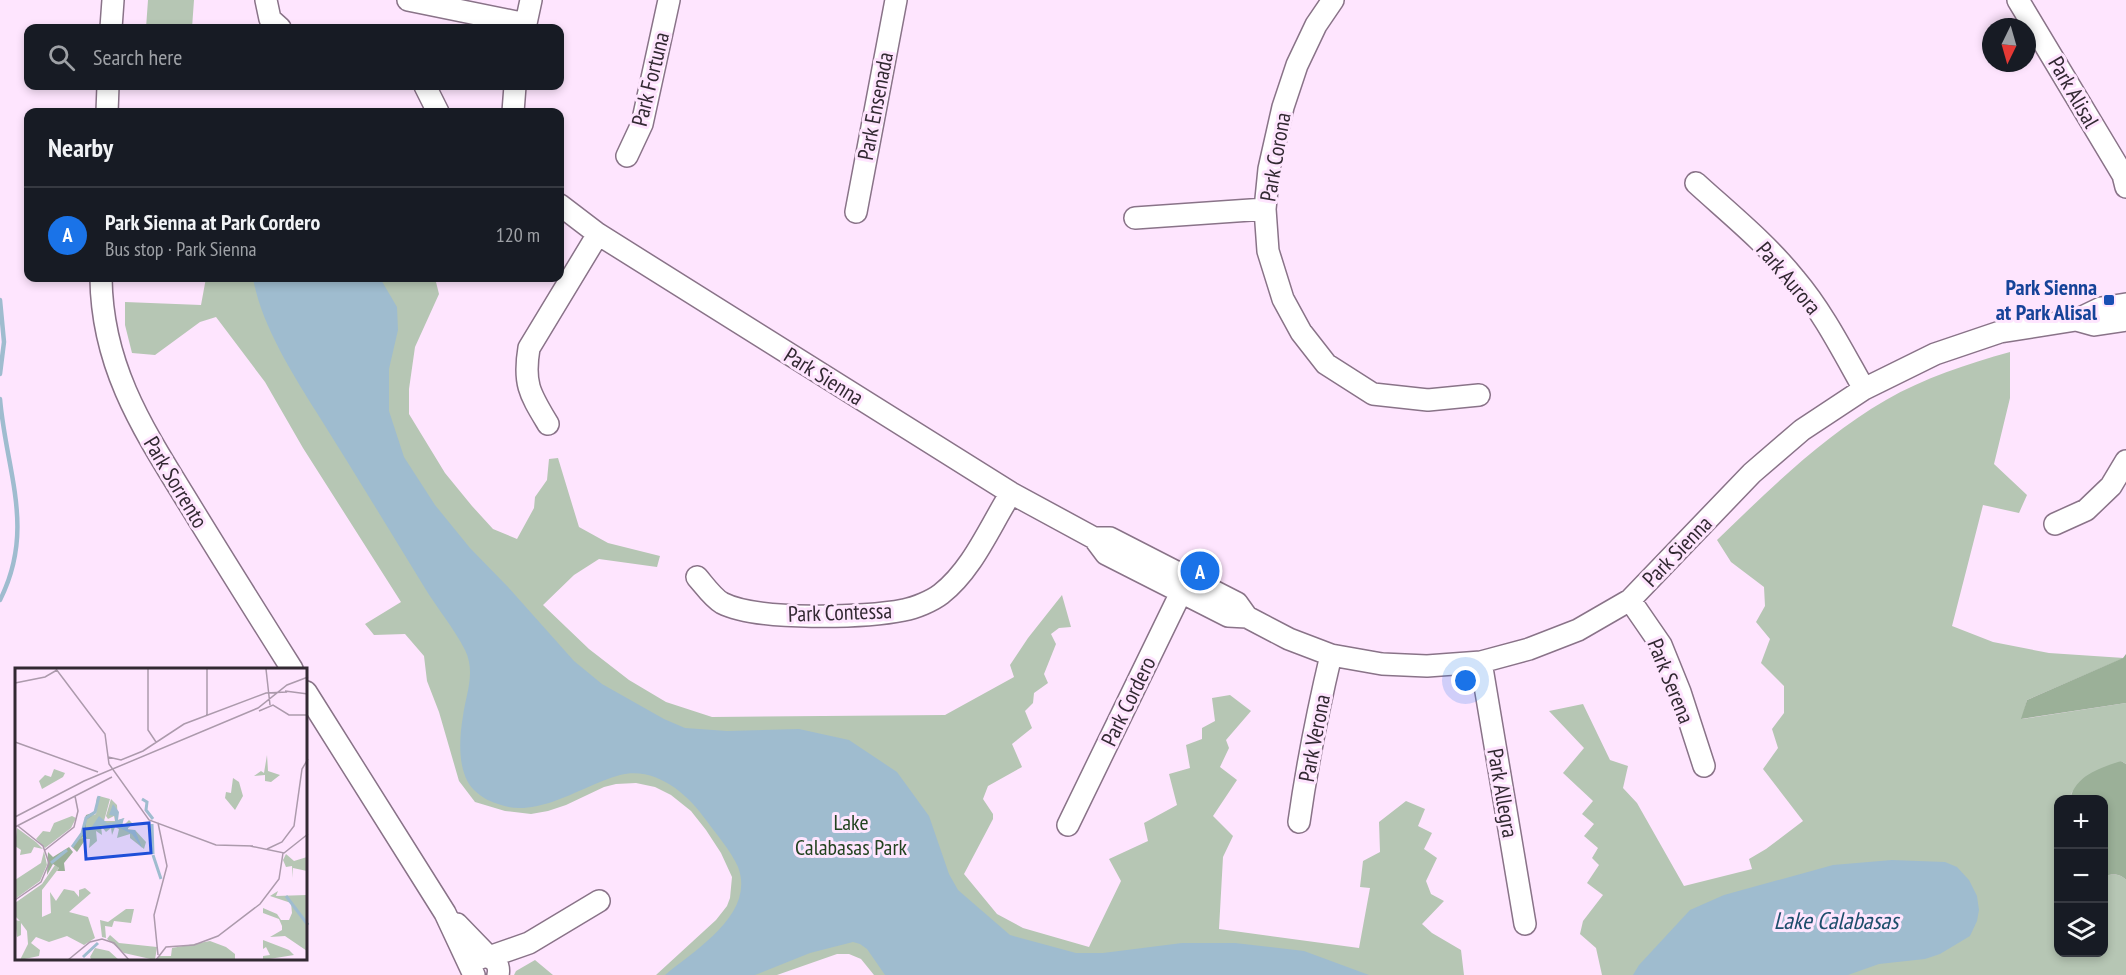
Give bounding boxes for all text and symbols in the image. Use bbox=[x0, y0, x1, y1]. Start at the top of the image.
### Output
north arrow bbox=[1982, 18, 2036, 72]
search box bbox=[24, 24, 564, 90]
street label: Park Fortuna bbox=[625, 29, 675, 129]
icon: search bbox=[45, 41, 78, 74]
text: Search here bbox=[93, 43, 182, 71]
street label: Park Ensenada bbox=[851, 50, 899, 162]
street label: Park Alisal bbox=[2042, 51, 2106, 133]
street label: Park Corona bbox=[1253, 110, 1297, 204]
text: Nearby bbox=[48, 131, 113, 164]
text: Park Sienna at Park Cordero bbox=[105, 208, 320, 236]
text: A bbox=[62, 222, 73, 248]
text: 120 m bbox=[496, 222, 540, 248]
text: Bus stop · Park Sienna bbox=[105, 236, 256, 262]
street label: Park Aurora bbox=[1750, 236, 1828, 320]
place label: Park Sienna at Park Alisal bbox=[1996, 273, 2098, 326]
marker: Park Sienna at Park Alisal bbox=[2102, 293, 2116, 307]
street label: Park Sienna bbox=[779, 341, 869, 411]
street label: Park Sorrento bbox=[138, 431, 214, 533]
street label: Park Sienna bbox=[1636, 510, 1718, 592]
pin: A bbox=[1180, 548, 1220, 594]
street label: Park Contessa bbox=[787, 596, 893, 628]
street label: Park Serena bbox=[1641, 635, 1701, 727]
street label: Park Cordero bbox=[1094, 652, 1162, 750]
your location bbox=[1451, 666, 1480, 695]
inset map bbox=[15, 668, 308, 960]
street label: Park Verona bbox=[1292, 692, 1336, 784]
street label: Park Allegra bbox=[1481, 746, 1525, 840]
map controls bbox=[2054, 795, 2108, 957]
button: + bbox=[2054, 795, 2108, 849]
park label: Lake Calabasas Park bbox=[795, 808, 907, 861]
button: − bbox=[2054, 849, 2108, 903]
button: layers bbox=[2054, 903, 2108, 957]
water label: Lake Calabasas bbox=[1774, 905, 1901, 936]

